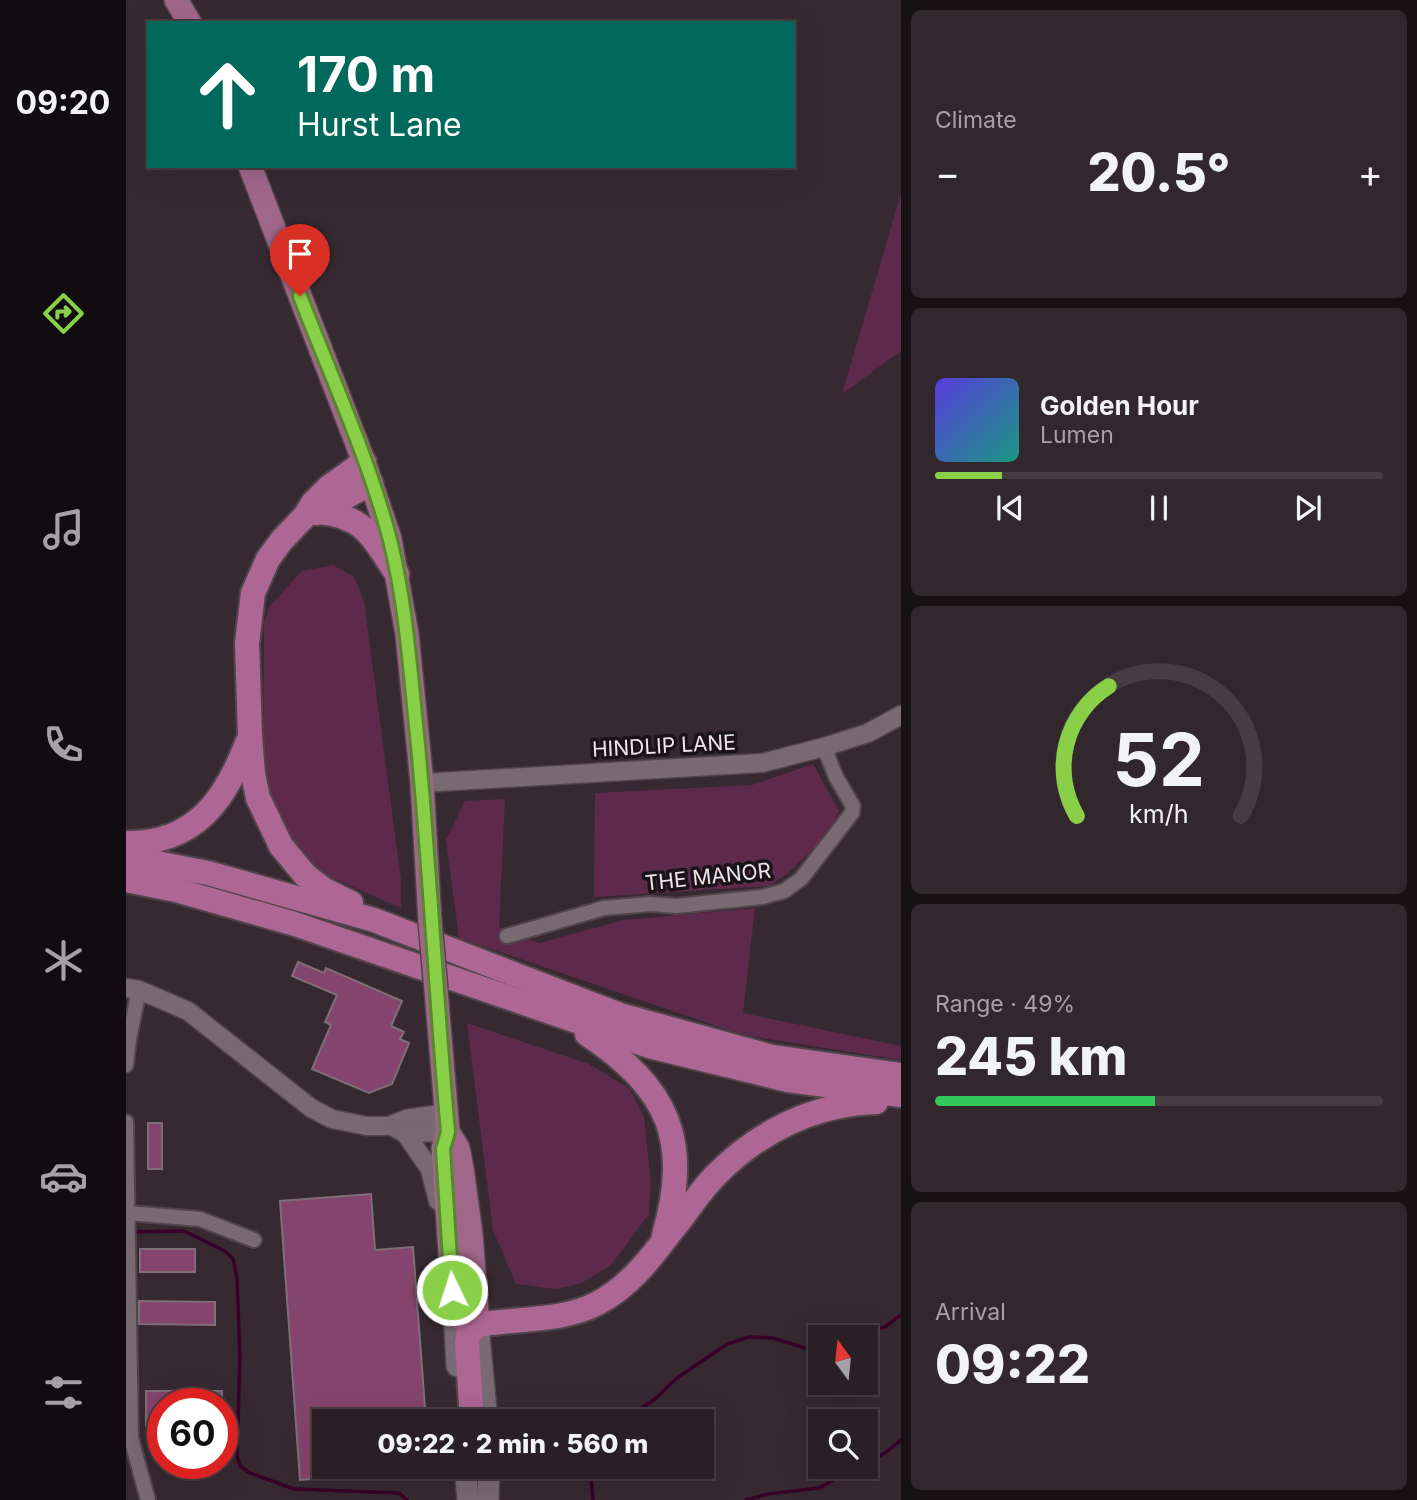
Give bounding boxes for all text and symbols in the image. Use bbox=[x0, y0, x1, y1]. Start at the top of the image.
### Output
text: 170 m bbox=[297, 45, 435, 104]
icon: ahead bbox=[182, 49, 273, 140]
text: 09:20 bbox=[16, 83, 110, 122]
text: Hurst Lane bbox=[297, 105, 462, 144]
text: Climate bbox=[935, 106, 1017, 134]
text: 20.5° bbox=[1087, 141, 1231, 204]
text: − bbox=[935, 150, 960, 196]
text: + bbox=[1358, 150, 1383, 196]
pin bbox=[270, 224, 330, 296]
icon: arrive bbox=[281, 235, 319, 273]
icon: directions bbox=[39, 289, 88, 338]
text: Golden Hour bbox=[1040, 390, 1199, 421]
text: Lumen bbox=[1040, 421, 1114, 449]
icon: previous bbox=[991, 489, 1029, 527]
icon: pause bbox=[1140, 489, 1178, 527]
icon: next bbox=[1289, 489, 1327, 527]
icon: music bbox=[39, 505, 88, 554]
text: 52 bbox=[1113, 715, 1205, 804]
icon: phone bbox=[39, 720, 88, 769]
street label: HINDLIP LANE bbox=[591, 729, 736, 762]
text: km/h bbox=[1129, 799, 1189, 829]
street label: THE MANOR bbox=[644, 857, 772, 896]
icon: climate bbox=[39, 936, 88, 985]
text: Range · 49% bbox=[935, 990, 1075, 1018]
text: 245 km bbox=[935, 1025, 1127, 1088]
icon: car bbox=[39, 1152, 88, 1201]
position arrow bbox=[415, 1253, 489, 1327]
text: Arrival bbox=[935, 1298, 1006, 1326]
north arrow bbox=[808, 1325, 878, 1395]
map controls bbox=[808, 1325, 878, 1479]
text: 09:22 bbox=[935, 1333, 1090, 1396]
icon: filters bbox=[39, 1368, 88, 1417]
speed limit sign: 60 bbox=[147, 1388, 238, 1479]
button: search bbox=[808, 1409, 878, 1479]
text: 09:22 · 2 min · 560 m bbox=[378, 1428, 648, 1459]

